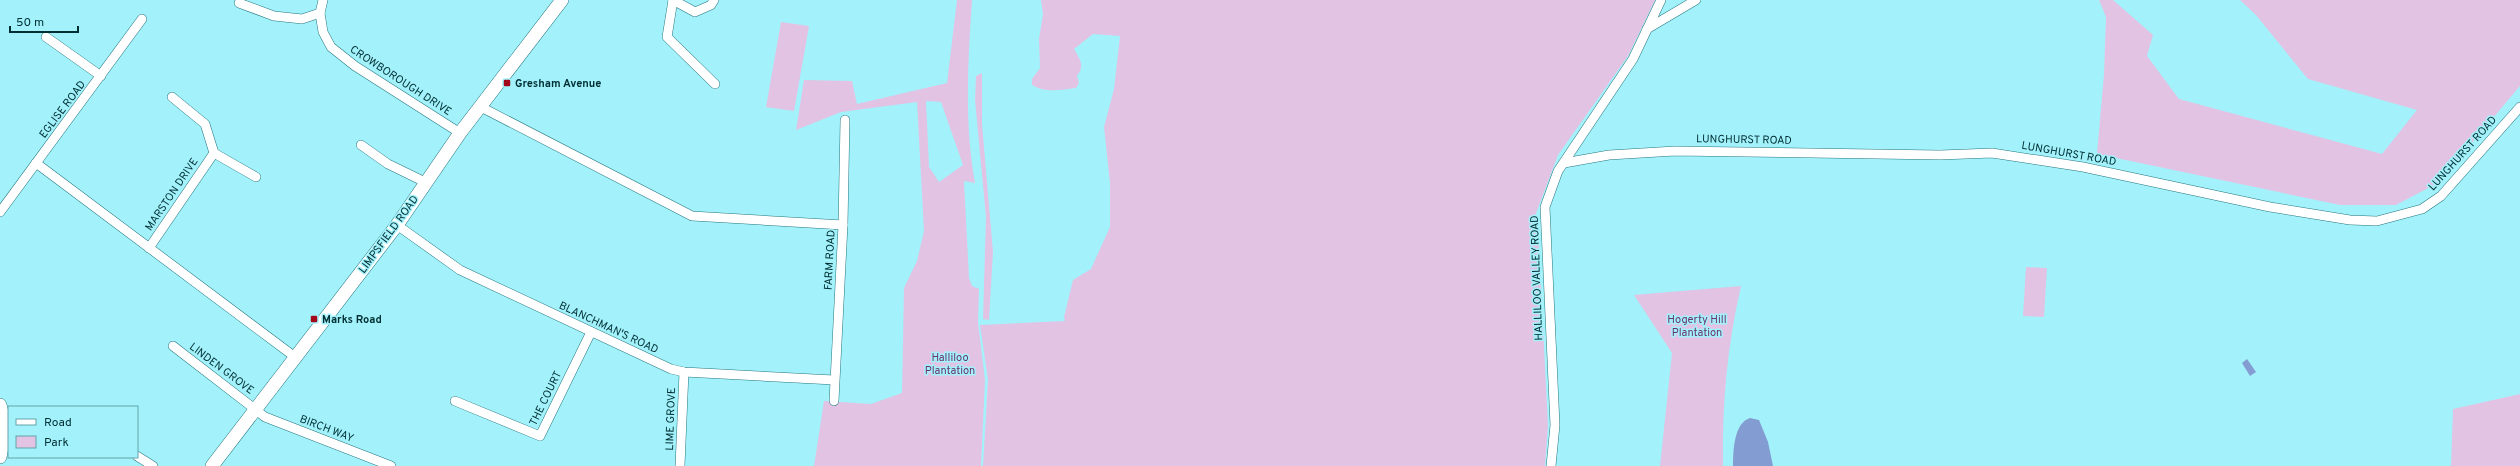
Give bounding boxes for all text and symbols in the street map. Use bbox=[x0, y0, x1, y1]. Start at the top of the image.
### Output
scale bar bbox=[10, 8, 78, 34]
text: 50 m bbox=[16, 15, 44, 31]
street label: CROWBOROUGH DRIVE bbox=[347, 43, 454, 119]
place label: Gresham Avenue bbox=[515, 77, 601, 91]
street label: EGLISE ROAD bbox=[37, 78, 89, 141]
marker: Gresham Avenue bbox=[502, 78, 512, 88]
street label: LUNGHURST ROAD bbox=[2425, 113, 2500, 194]
street label: LUNGHURST ROAD bbox=[1696, 132, 1792, 148]
street label: LUNGHURST ROAD bbox=[2020, 139, 2117, 169]
street label: MARSTON DRIVE bbox=[142, 155, 201, 234]
street label: LIMPSFIELD ROAD bbox=[356, 193, 422, 276]
street label: HALLILOO VALLEY ROAD bbox=[1528, 215, 1546, 341]
street label: FARM ROAD bbox=[821, 230, 839, 291]
street label: BLANCHMAN'S ROAD bbox=[557, 299, 660, 357]
place label: Marks Road bbox=[322, 313, 382, 327]
park label: Hogerty Hill Plantation bbox=[1667, 313, 1727, 340]
marker: Marks Road bbox=[309, 314, 319, 324]
street label: LINDEN GROVE bbox=[186, 340, 256, 398]
park label: Halliloo Plantation bbox=[925, 351, 975, 378]
street label: THE COURT bbox=[527, 369, 565, 428]
street label: LIME GROVE bbox=[663, 387, 679, 451]
legend bbox=[8, 406, 138, 458]
street label: BIRCH WAY bbox=[298, 412, 356, 446]
text: Road bbox=[44, 415, 72, 431]
text: Park bbox=[44, 435, 69, 451]

